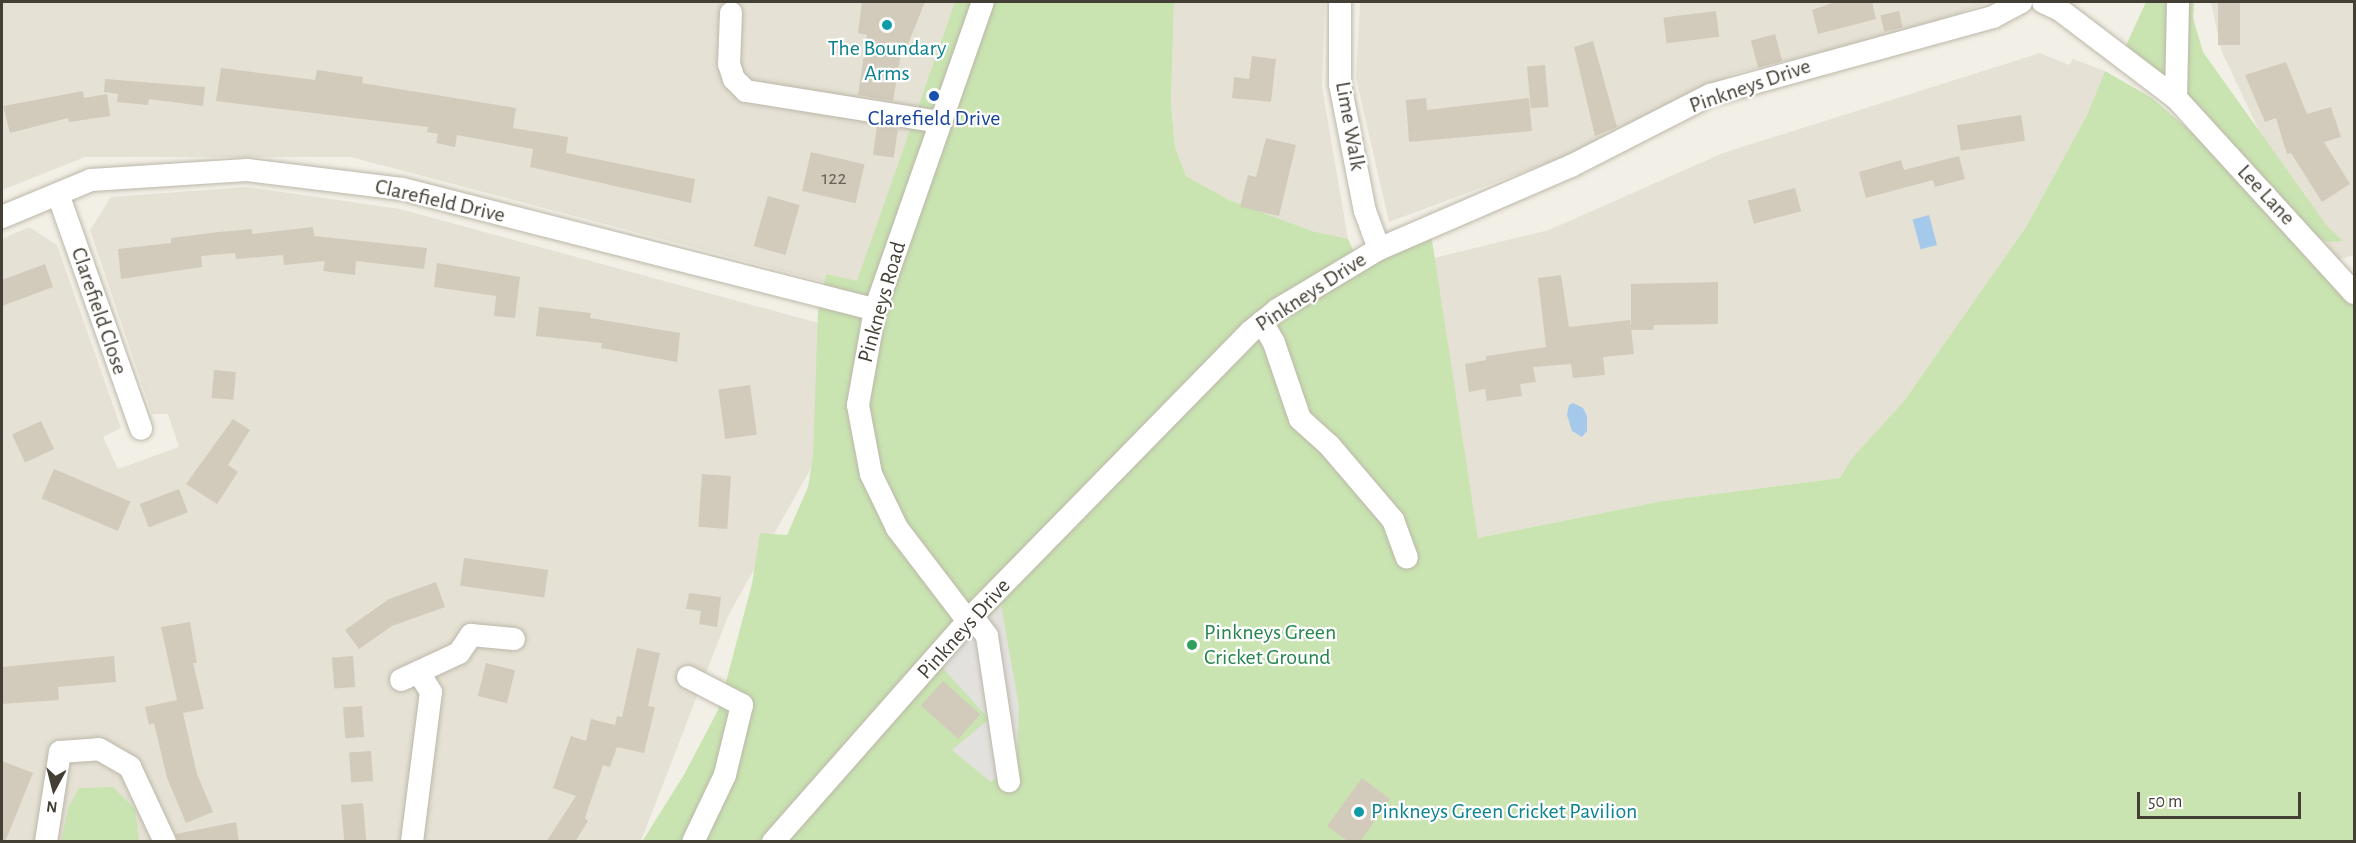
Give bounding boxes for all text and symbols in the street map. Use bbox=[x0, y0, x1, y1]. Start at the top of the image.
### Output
marker: The Boundary Arms bbox=[880, 18, 894, 32]
place label: The Boundary Arms bbox=[828, 35, 946, 86]
street label: Pinkneys Drive bbox=[1686, 53, 1814, 119]
street label: Lime Walk bbox=[1329, 79, 1371, 173]
marker: Clarefield Drive bbox=[927, 89, 941, 103]
place label: Clarefield Drive bbox=[868, 106, 1000, 132]
street label: Lee Lane bbox=[2231, 159, 2301, 231]
house number: 122 bbox=[821, 166, 847, 190]
street label: Clarefield Drive bbox=[372, 173, 508, 229]
street label: Pinkneys Road bbox=[852, 238, 912, 366]
street label: Clarefield Close bbox=[65, 244, 133, 378]
street label: Pinkneys Drive bbox=[1251, 246, 1371, 338]
street label: Pinkneys Drive bbox=[912, 573, 1016, 685]
place label: Pinkneys Green Cricket Ground bbox=[1204, 619, 1336, 670]
marker: Pinkneys Green Cricket Ground bbox=[1185, 638, 1199, 652]
north arrow bbox=[24, 759, 84, 819]
scale bar bbox=[2140, 780, 2304, 818]
text: 50 m bbox=[2148, 793, 2182, 811]
text: N bbox=[45, 798, 58, 815]
place label: Pinkneys Green Cricket Pavilion bbox=[1371, 799, 1637, 825]
marker: Pinkneys Green Cricket Pavilion bbox=[1352, 805, 1366, 819]

